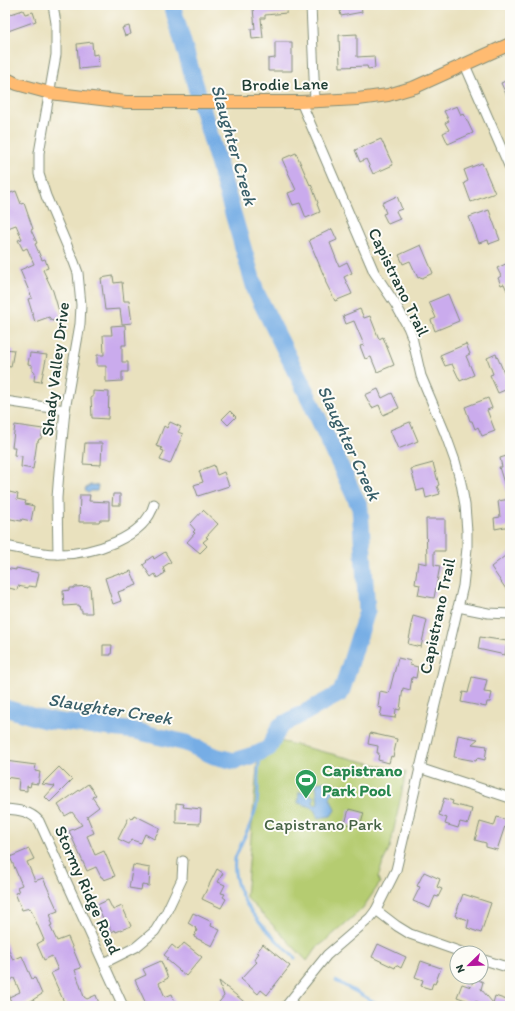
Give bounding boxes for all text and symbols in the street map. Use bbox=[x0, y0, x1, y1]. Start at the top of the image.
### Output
street label: Brodie Lane bbox=[241, 73, 329, 95]
water label: Slaughter Creek bbox=[206, 82, 262, 210]
street label: Capistrano Trail bbox=[364, 225, 434, 340]
street label: Shady Valley Drive bbox=[37, 301, 73, 437]
water label: Slaughter Creek bbox=[313, 382, 386, 506]
street label: Capistrano Trail bbox=[415, 556, 459, 676]
water label: Slaughter Creek bbox=[47, 688, 175, 730]
place label: Capistrano Park Pool bbox=[322, 760, 403, 800]
sports icon: Capistrano Park Pool bbox=[293, 767, 319, 800]
park label: Capistrano Park bbox=[264, 814, 382, 834]
street label: Stormy Ridge Road bbox=[51, 823, 126, 958]
north arrow bbox=[449, 945, 489, 985]
text: N bbox=[453, 963, 468, 975]

